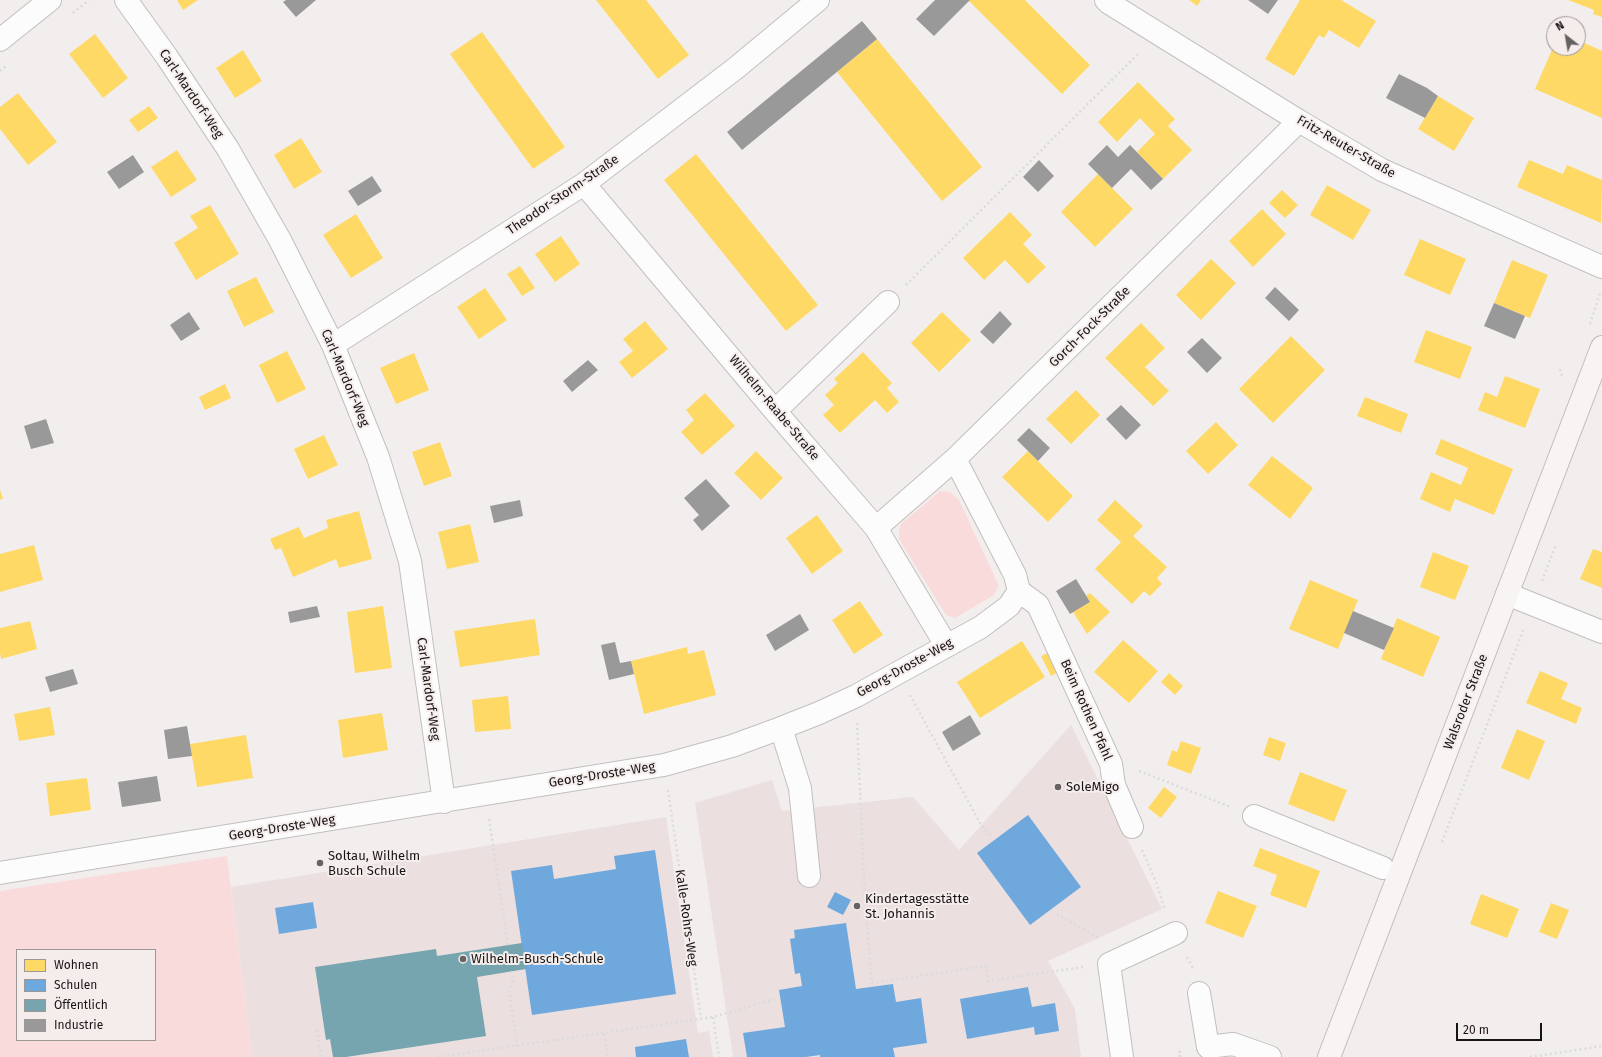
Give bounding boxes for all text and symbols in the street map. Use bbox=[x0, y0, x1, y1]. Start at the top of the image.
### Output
north arrow bbox=[1546, 16, 1586, 56]
text: N bbox=[1554, 19, 1567, 34]
street label: Carl-Mardorf-Weg bbox=[155, 46, 227, 142]
street label: Fritz-Reuter-Straße bbox=[1294, 112, 1398, 182]
street label: Theodor-Storm-Straße bbox=[504, 152, 622, 238]
street label: Gorch-Fock-Straße bbox=[1046, 283, 1134, 371]
street label: Carl-Mardorf-Weg bbox=[317, 327, 373, 429]
street label: Wilhelm-Raabe-Straße bbox=[725, 352, 823, 464]
street label: Georg-Droste-Weg bbox=[854, 635, 956, 701]
street label: Carl-Mardorf-Weg bbox=[413, 636, 443, 742]
street label: Walsroder Straße bbox=[1441, 652, 1491, 752]
street label: Beim Rothen Pfahl bbox=[1057, 657, 1115, 763]
street label: Georg-Droste-Weg bbox=[548, 759, 656, 791]
place label: SoleMigo bbox=[1066, 779, 1119, 795]
marker: SoleMigo bbox=[1053, 782, 1063, 792]
street label: Georg-Droste-Weg bbox=[228, 812, 336, 844]
place label: Soltau, Wilhelm Busch Schule bbox=[328, 848, 420, 879]
marker: Soltau, Wilhelm Busch Schule bbox=[315, 858, 325, 868]
street label: Kalle-Rohrs-Weg bbox=[671, 869, 701, 967]
place label: Kindertagesstätte St. Johannis bbox=[865, 891, 969, 922]
marker: Kindertagesstätte St. Johannis bbox=[852, 901, 862, 911]
legend bbox=[16, 949, 156, 1041]
place label: Wilhelm-Busch-Schule bbox=[471, 951, 604, 967]
marker: Wilhelm-Busch-Schule bbox=[458, 954, 468, 964]
text: Wohnen bbox=[54, 958, 98, 972]
text: Schulen bbox=[54, 978, 97, 992]
text: Öffentlich bbox=[54, 998, 108, 1012]
scale bar bbox=[1458, 1015, 1544, 1041]
text: Industrie bbox=[54, 1018, 103, 1032]
text: 20 m bbox=[1463, 1023, 1489, 1037]

